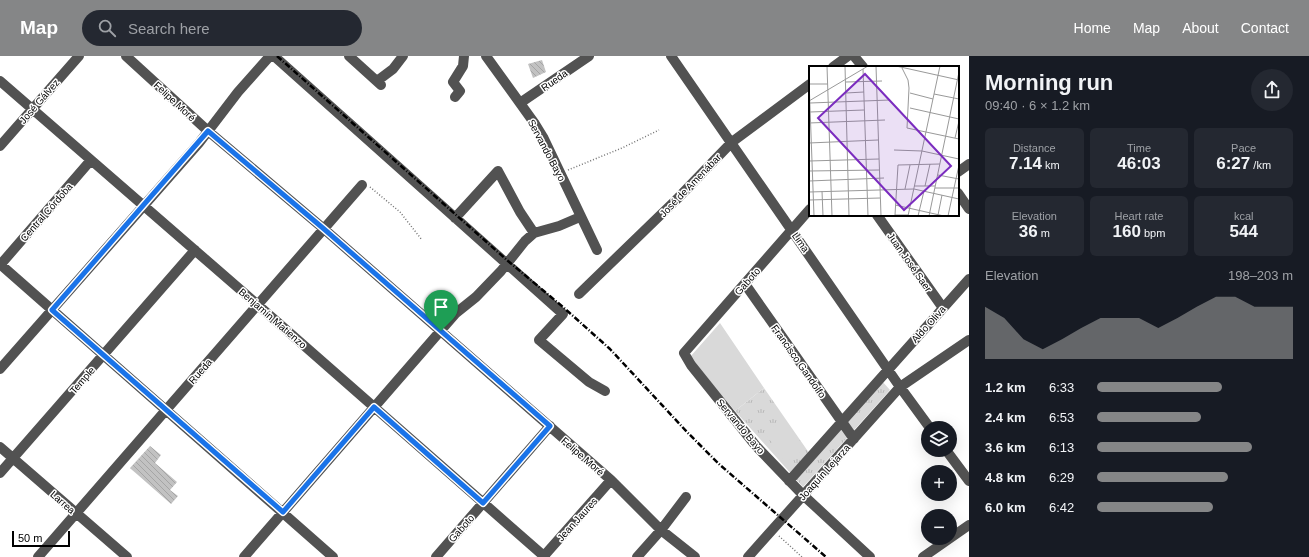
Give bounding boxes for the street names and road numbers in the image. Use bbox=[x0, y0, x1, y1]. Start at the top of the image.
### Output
street label: Rueda bbox=[539, 67, 570, 93]
street label: José Gálvez bbox=[17, 77, 62, 126]
street label: Felipe Moré bbox=[152, 79, 198, 124]
street label: Servando Bayo bbox=[526, 117, 568, 183]
street label: José de Amenábar bbox=[657, 151, 724, 219]
street label: Central Córdoba bbox=[18, 181, 75, 244]
street label: Lima bbox=[790, 230, 812, 255]
street label: Juan José Saer bbox=[885, 231, 934, 294]
street label: Gaboto bbox=[732, 265, 763, 297]
street label: Benjamín Matienzo bbox=[237, 286, 309, 351]
street label: Aldo Oliva bbox=[909, 303, 948, 345]
street label: Francisco Gandolfo bbox=[769, 323, 828, 400]
street label: Rueda bbox=[187, 356, 214, 386]
street label: Temple bbox=[68, 364, 97, 396]
street label: Servando Bayo bbox=[714, 397, 767, 456]
street label: Felipe Moré bbox=[559, 435, 607, 478]
street label: Joaquín Lejarza bbox=[796, 442, 853, 502]
street label: Larrea bbox=[48, 489, 78, 516]
street label: Jean Jaures bbox=[555, 495, 600, 543]
street label: Gaboto bbox=[446, 512, 477, 544]

